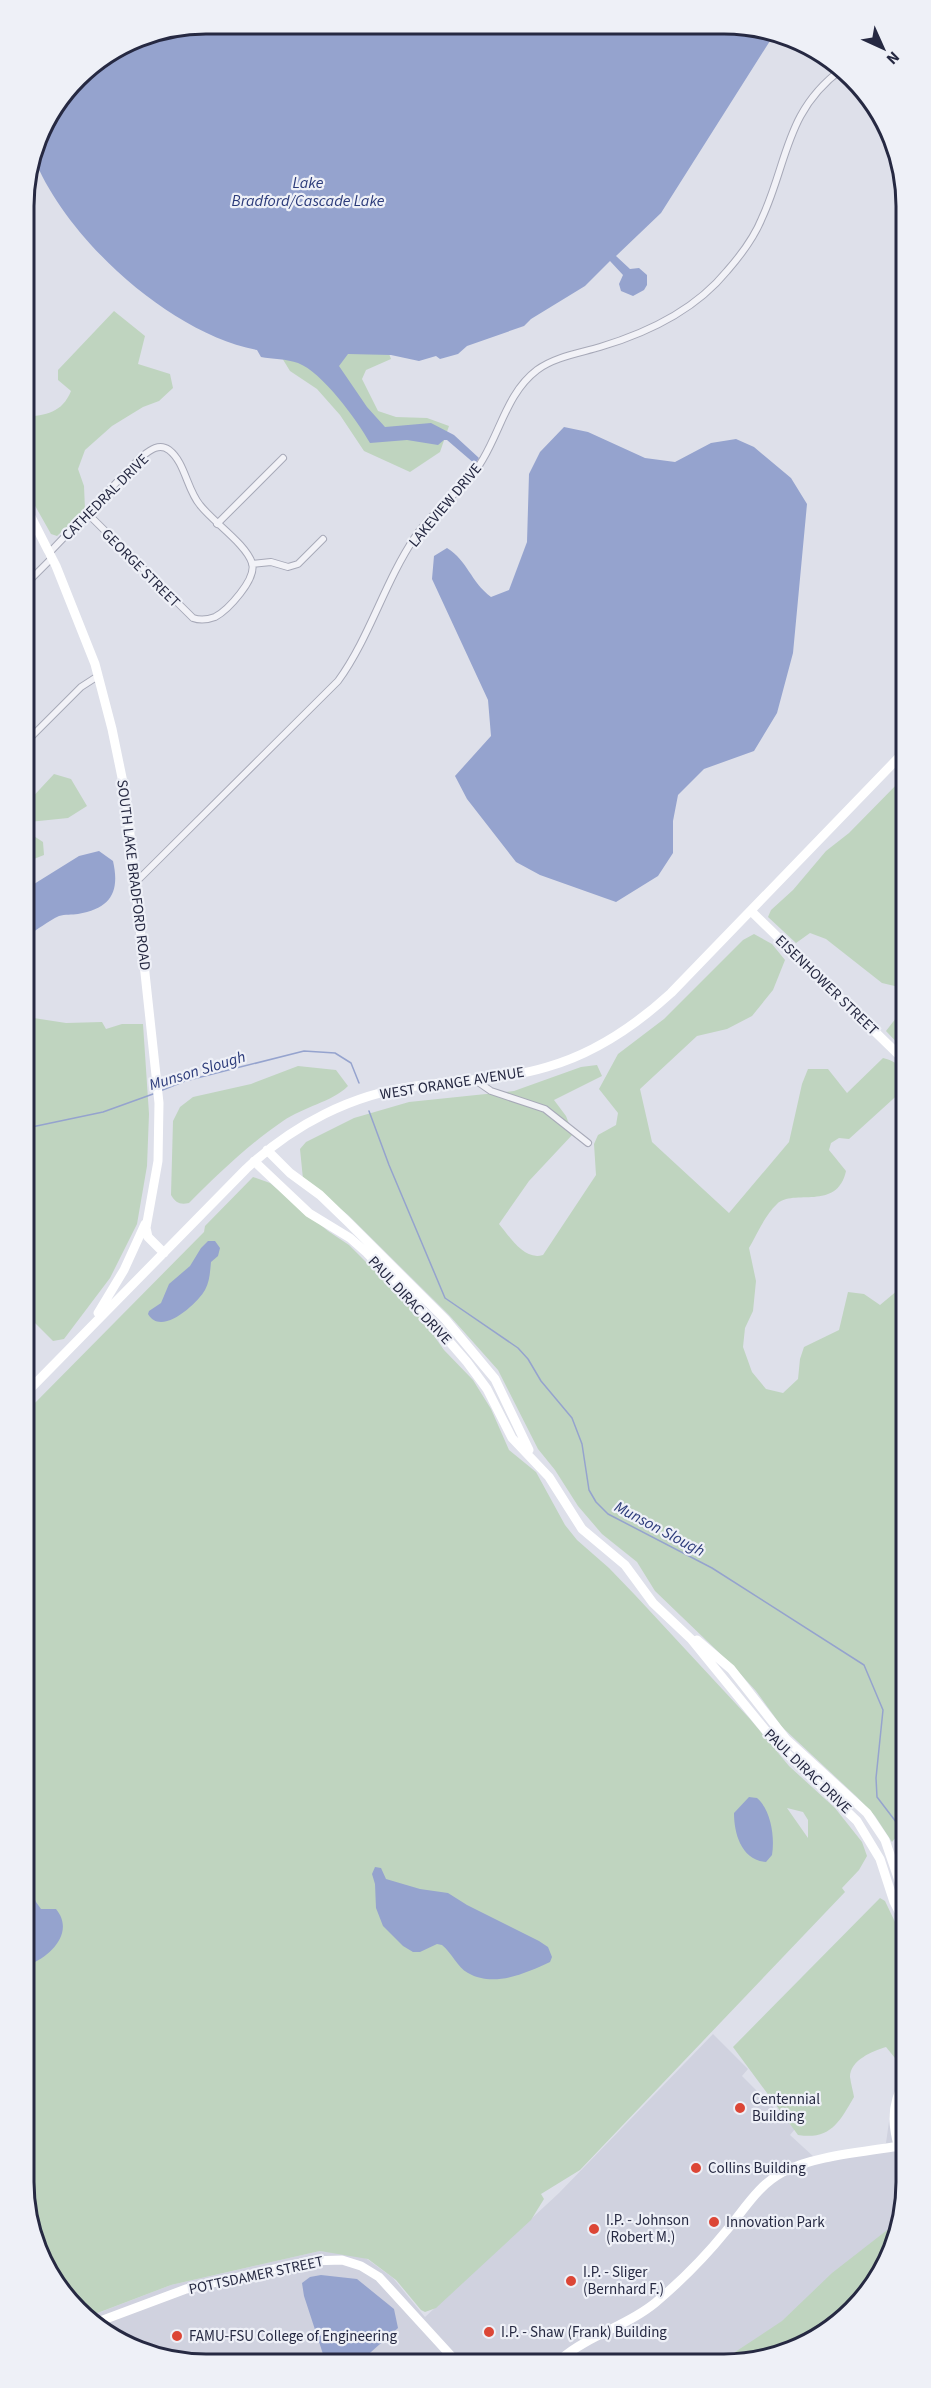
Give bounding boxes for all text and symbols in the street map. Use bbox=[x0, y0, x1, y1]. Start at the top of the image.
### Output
north arrow bbox=[853, 18, 913, 78]
text: N bbox=[881, 46, 904, 69]
water label: Lake Bradford/Cascade Lake bbox=[232, 172, 385, 212]
street label: CATHEDRAL DRIVE bbox=[57, 449, 154, 545]
street label: LAKEVIEW DRIVE bbox=[404, 459, 487, 552]
street label: GEORGE STREET bbox=[96, 524, 185, 613]
street label: SOUTH LAKE BRADFORD ROAD bbox=[111, 779, 156, 972]
street label: EISENHOWER STREET bbox=[770, 930, 883, 1040]
water label: Munson Slough bbox=[146, 1046, 248, 1096]
street label: WEST ORANGE AVENUE bbox=[378, 1062, 526, 1105]
street label: PAUL DIRAC DRIVE bbox=[363, 1251, 456, 1349]
water label: Munson Slough bbox=[610, 1496, 709, 1562]
street label: PAUL DIRAC DRIVE bbox=[759, 1724, 856, 1819]
place label: Centennial Building bbox=[752, 2089, 820, 2127]
marker: Centennial Building bbox=[733, 2101, 747, 2115]
place label: Collins Building bbox=[708, 2158, 806, 2179]
marker: Collins Building bbox=[689, 2161, 703, 2175]
place label: I.P. - Johnson (Robert M.) bbox=[606, 2210, 689, 2248]
place label: Innovation Park bbox=[726, 2212, 825, 2233]
marker: Innovation Park bbox=[707, 2215, 721, 2229]
marker: I.P. - Johnson (Robert M.) bbox=[587, 2222, 601, 2236]
street label: POTTSDAMER STREET bbox=[187, 2251, 325, 2300]
place label: I.P. - Sliger (Bernhard F.) bbox=[583, 2262, 664, 2300]
marker: I.P. - Sliger (Bernhard F.) bbox=[564, 2274, 578, 2288]
place label: I.P. - Shaw (Frank) Building bbox=[501, 2322, 667, 2343]
marker: I.P. - Shaw (Frank) Building bbox=[482, 2325, 496, 2339]
place label: FAMU-FSU College of Engineering bbox=[189, 2326, 397, 2347]
marker: FAMU-FSU College of Engineering bbox=[170, 2329, 184, 2343]

